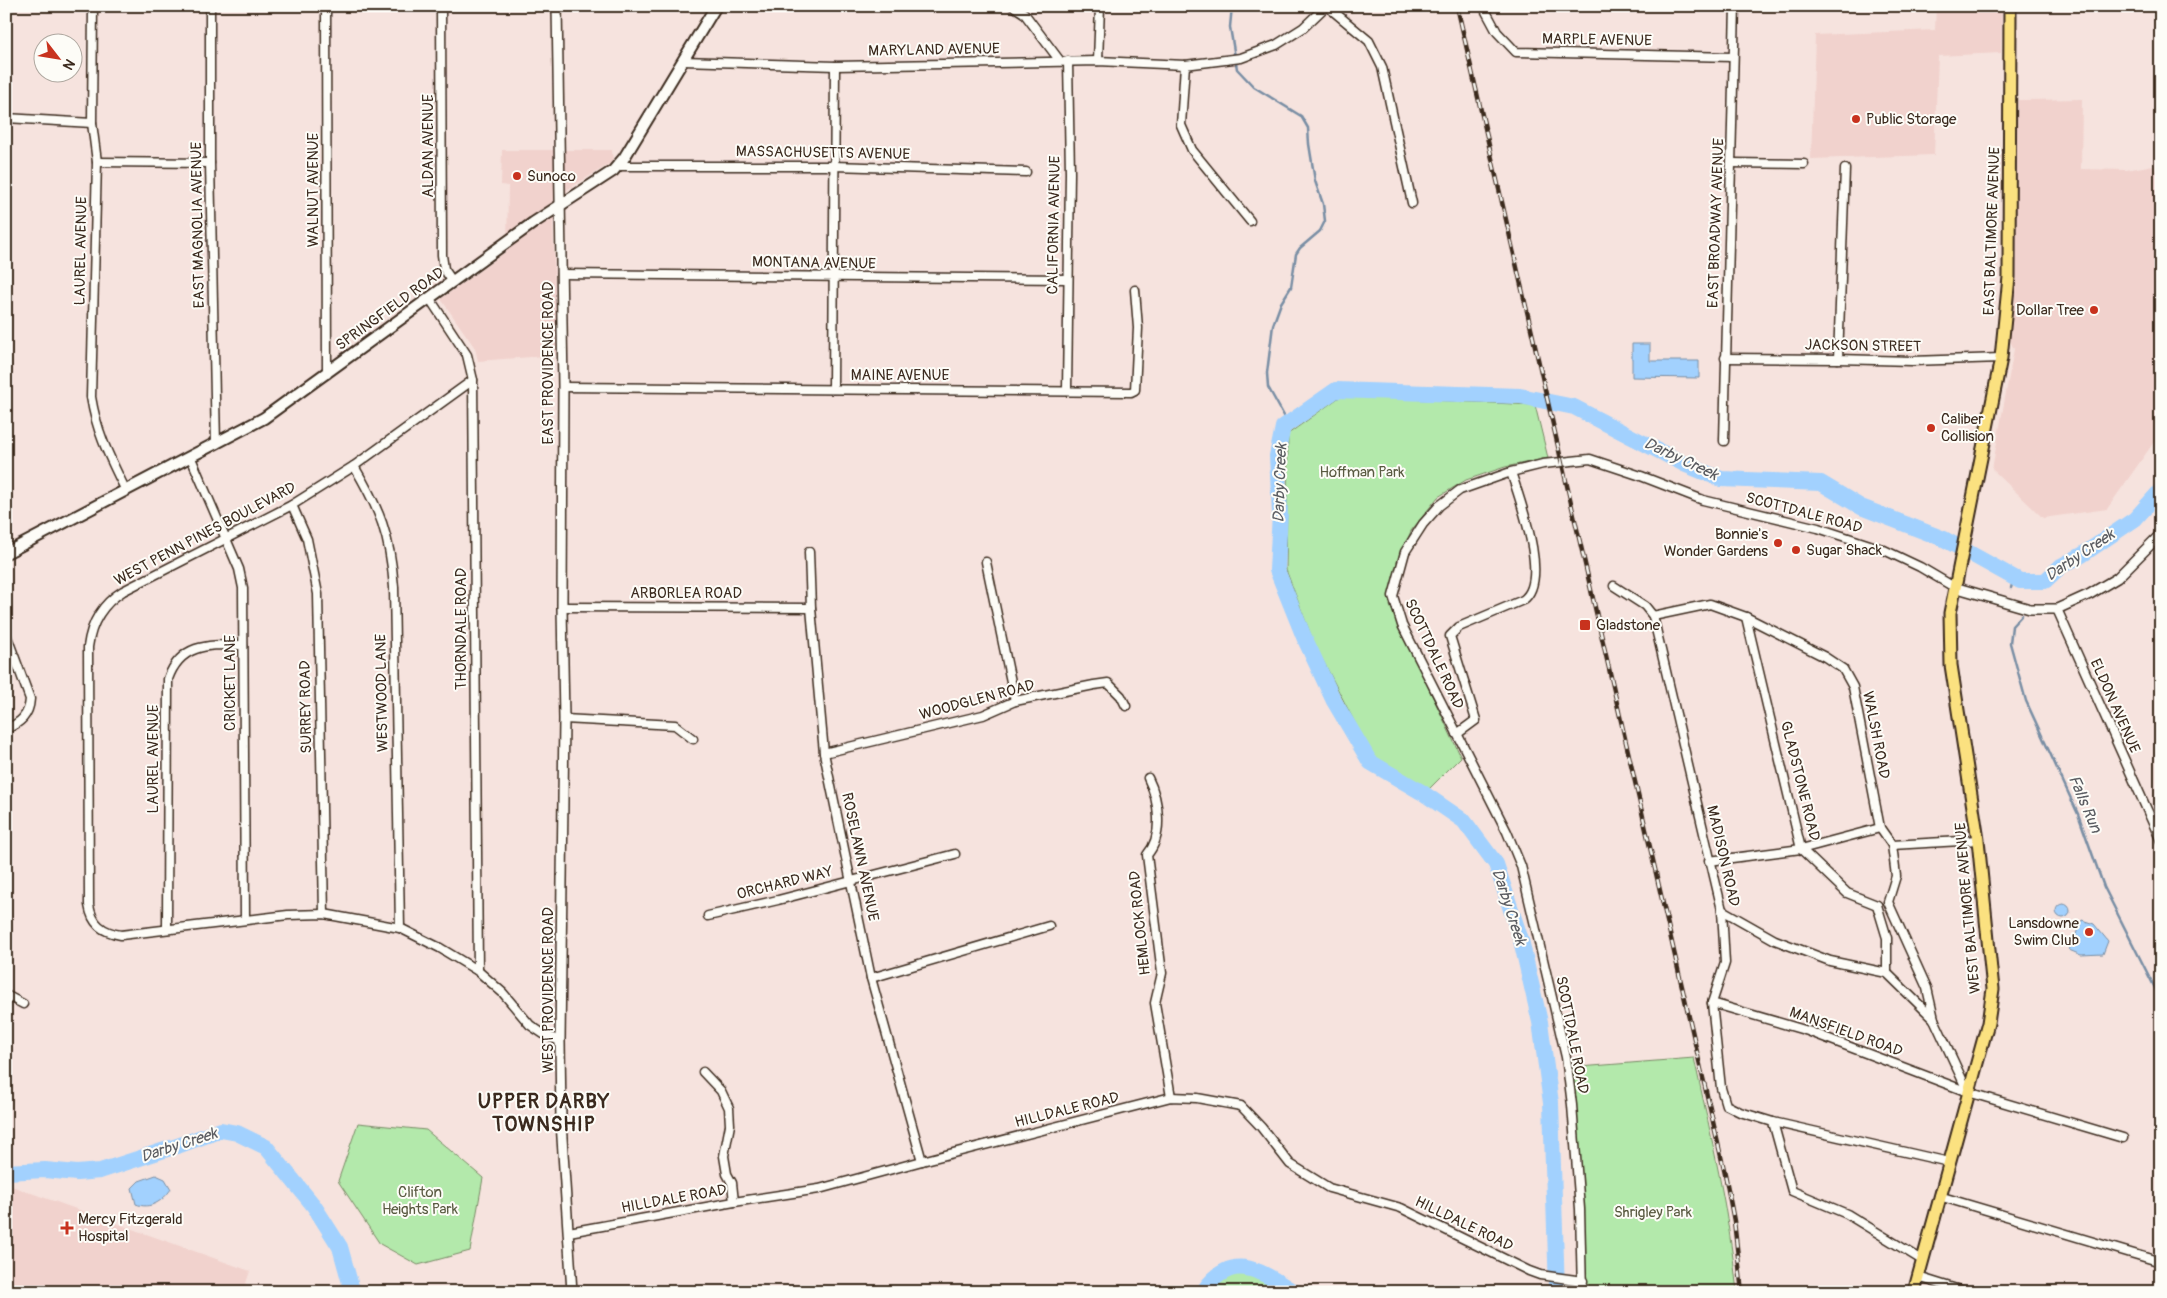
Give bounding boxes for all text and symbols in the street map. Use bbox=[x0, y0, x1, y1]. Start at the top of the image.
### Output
street label: MARPLE AVENUE bbox=[1542, 30, 1652, 50]
north arrow bbox=[32, 32, 82, 82]
street label: MARYLAND AVENUE bbox=[868, 39, 1000, 61]
text: N bbox=[59, 56, 78, 73]
street label: ALDAN AVENUE bbox=[419, 94, 438, 198]
place label: Public Storage bbox=[1866, 110, 1957, 129]
marker: Public Storage bbox=[1850, 113, 1862, 125]
street label: WALNUT AVENUE bbox=[304, 133, 323, 247]
street label: EAST BROADWAY AVENUE bbox=[1704, 137, 1728, 308]
street label: EAST MAGNOLIA AVENUE bbox=[187, 141, 209, 308]
street label: MASSACHUSETTS AVENUE bbox=[736, 142, 911, 164]
street label: EAST BALTIMORE AVENUE bbox=[1980, 146, 2004, 316]
street label: CALIFORNIA AVENUE bbox=[1043, 155, 1065, 295]
place label: Sunoco bbox=[527, 167, 576, 186]
marker: Sunoco bbox=[511, 170, 523, 182]
street label: LAUREL AVENUE bbox=[71, 196, 91, 306]
street label: MONTANA AVENUE bbox=[752, 252, 876, 274]
street label: SPRINGFIELD ROAD bbox=[332, 263, 448, 355]
street label: EAST PROVIDENCE ROAD bbox=[539, 282, 558, 444]
place label: Dollar Tree bbox=[2016, 301, 2085, 320]
marker: Dollar Tree bbox=[2088, 304, 2100, 316]
street label: JACKSON STREET bbox=[1805, 335, 1921, 357]
street label: MAINE AVENUE bbox=[851, 366, 950, 385]
place label: Caliber Collision bbox=[1941, 410, 1994, 446]
marker: Caliber Collision bbox=[1925, 422, 1937, 434]
water label: Darby Creek bbox=[1641, 433, 1722, 485]
water label: Darby Creek bbox=[1269, 442, 1291, 523]
park label: Hoffman Park bbox=[1319, 463, 1405, 482]
street label: WEST PENN PINES BOULEVARD bbox=[111, 478, 299, 590]
street label: SCOTTDALE ROAD bbox=[1744, 488, 1864, 538]
water label: Darby Creek bbox=[2042, 524, 2119, 585]
place label: Bonnie's Wonder Gardens bbox=[1664, 525, 1768, 561]
marker: Bonnie's Wonder Gardens bbox=[1772, 537, 1784, 549]
place label: Sugar Shack bbox=[1806, 541, 1883, 560]
marker: Sugar Shack bbox=[1790, 544, 1802, 556]
street label: THORNDALE ROAD bbox=[452, 568, 471, 690]
street label: ARBORLEA ROAD bbox=[630, 584, 742, 603]
street label: SCOTTDALE ROAD bbox=[1400, 596, 1468, 712]
place label: Gladstone bbox=[1596, 616, 1661, 635]
marker: Gladstone bbox=[1578, 618, 1592, 632]
street label: WESTWOOD LANE bbox=[371, 633, 393, 752]
street label: CRICKET LANE bbox=[221, 635, 240, 731]
street label: ELDON AVENUE bbox=[2086, 656, 2144, 756]
street label: SURREY ROAD bbox=[296, 660, 316, 754]
street label: WOODGLEN ROAD bbox=[917, 675, 1037, 725]
street label: WALSH ROAD bbox=[1858, 690, 1894, 780]
street label: LAUREL AVENUE bbox=[144, 704, 163, 814]
street label: GLADSTONE ROAD bbox=[1776, 719, 1824, 843]
water label: Falls Run bbox=[2064, 772, 2106, 837]
street label: ROSELAWN AVENUE bbox=[837, 791, 883, 923]
street label: MADISON ROAD bbox=[1702, 804, 1744, 908]
street label: WEST BALTIMORE AVENUE bbox=[1951, 821, 1985, 994]
street label: ORCHARD WAY bbox=[735, 862, 835, 904]
water label: Darby Creek bbox=[1487, 866, 1531, 949]
street label: HEMLOCK ROAD bbox=[1125, 870, 1155, 976]
street label: WEST PROVIDENCE ROAD bbox=[539, 907, 558, 1073]
place label: Lansdowne Swim Club bbox=[2008, 914, 2080, 950]
marker: Lansdowne Swim Club bbox=[2083, 926, 2095, 938]
street label: SCOTTDALE ROAD bbox=[1551, 974, 1593, 1096]
street label: MANSFIELD ROAD bbox=[1787, 1003, 1905, 1061]
street label: HILLDALE ROAD bbox=[1013, 1088, 1121, 1132]
district label: UPPER DARBY TOWNSHIP bbox=[478, 1089, 610, 1137]
water label: Darby Creek bbox=[138, 1123, 221, 1167]
street label: HILLDALE ROAD bbox=[620, 1180, 728, 1218]
park label: Clifton Heights Park bbox=[382, 1183, 459, 1219]
street label: HILLDALE ROAD bbox=[1412, 1192, 1516, 1256]
park label: Shrigley Park bbox=[1614, 1203, 1693, 1222]
place label: Mercy Fitzgerald Hospital bbox=[78, 1210, 183, 1246]
marker: Mercy Fitzgerald Hospital bbox=[60, 1221, 74, 1235]

